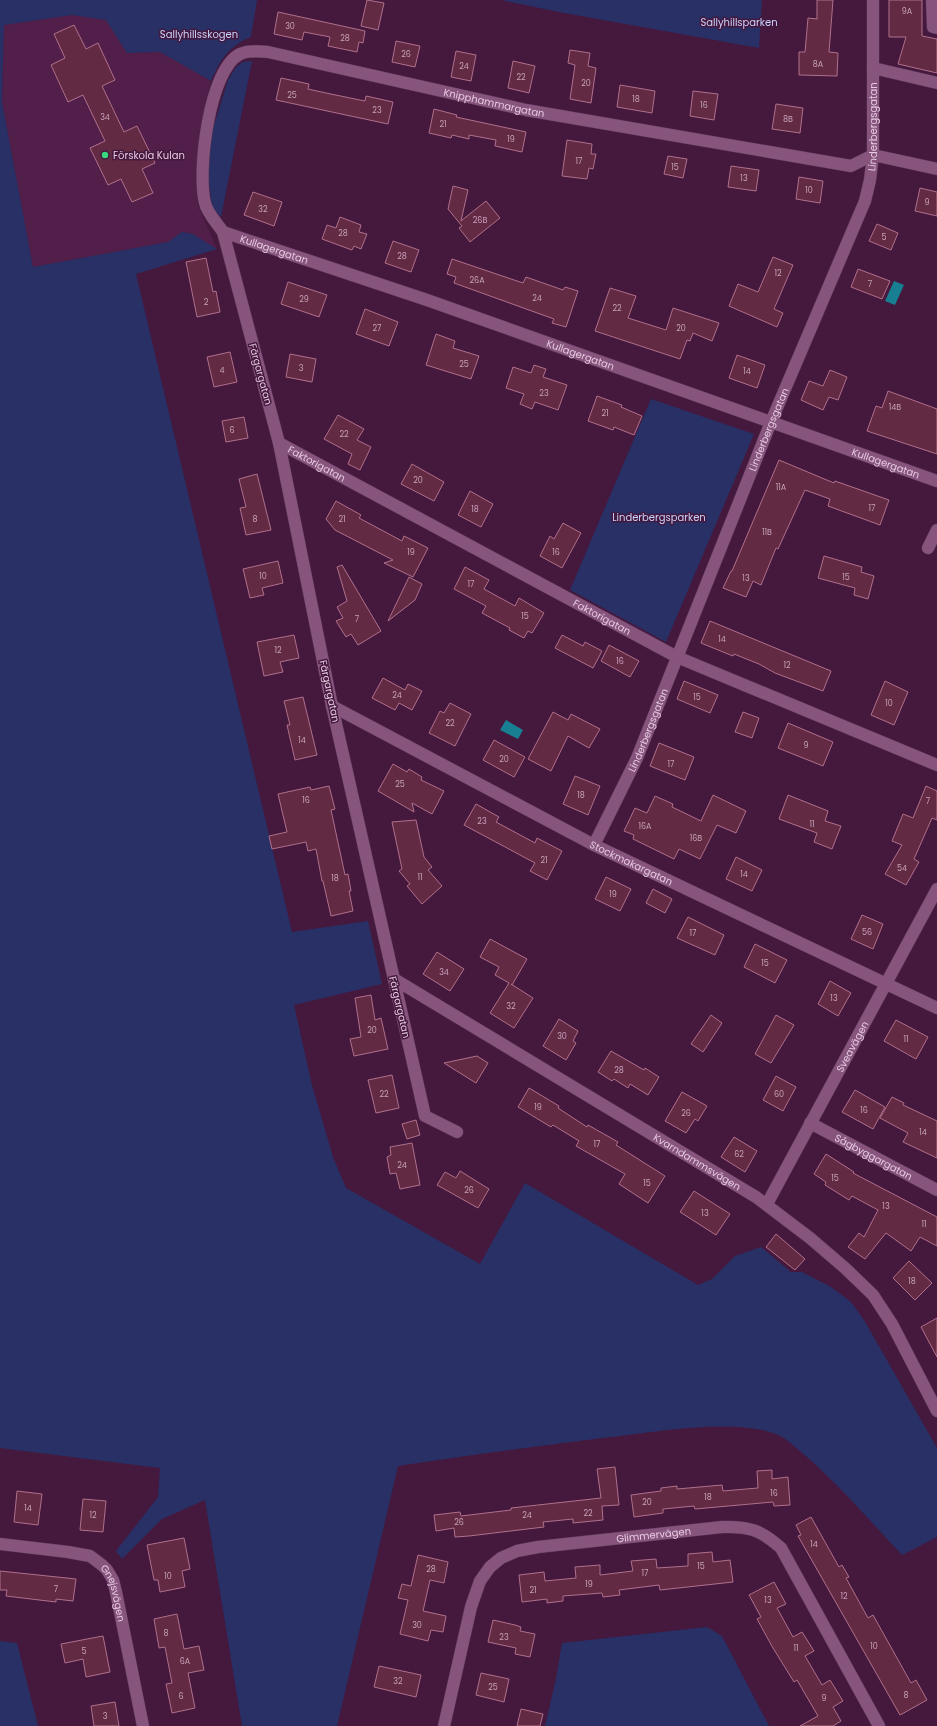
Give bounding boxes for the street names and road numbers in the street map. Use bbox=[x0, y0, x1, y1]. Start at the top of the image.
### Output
street label: Linderbergsgatan bbox=[864, 82, 881, 172]
street label: Knipphammargatan bbox=[442, 85, 546, 121]
street label: Kullagergatan bbox=[238, 231, 310, 268]
street label: Kullagergatan bbox=[544, 336, 616, 374]
street label: Färgargatan bbox=[245, 342, 276, 407]
street label: Linderbergsgatan bbox=[745, 385, 793, 474]
street label: Faktorigatan bbox=[285, 442, 348, 485]
street label: Kullagergatan bbox=[850, 444, 922, 482]
street label: Faktorigatan bbox=[570, 596, 634, 639]
street label: Färgargatan bbox=[316, 659, 343, 724]
street label: Linderbergsgatan bbox=[624, 686, 672, 775]
street label: Stockmakargatan bbox=[587, 837, 675, 889]
street label: Färgargatan bbox=[385, 975, 414, 1040]
street label: Sveavägen bbox=[832, 1018, 872, 1075]
street label: Kvarndammsvägen bbox=[650, 1130, 744, 1194]
street label: Sågbyggargatan bbox=[832, 1130, 915, 1184]
street label: Glimmervägen bbox=[615, 1523, 692, 1546]
street label: Gnejsvägen bbox=[97, 1561, 129, 1623]

